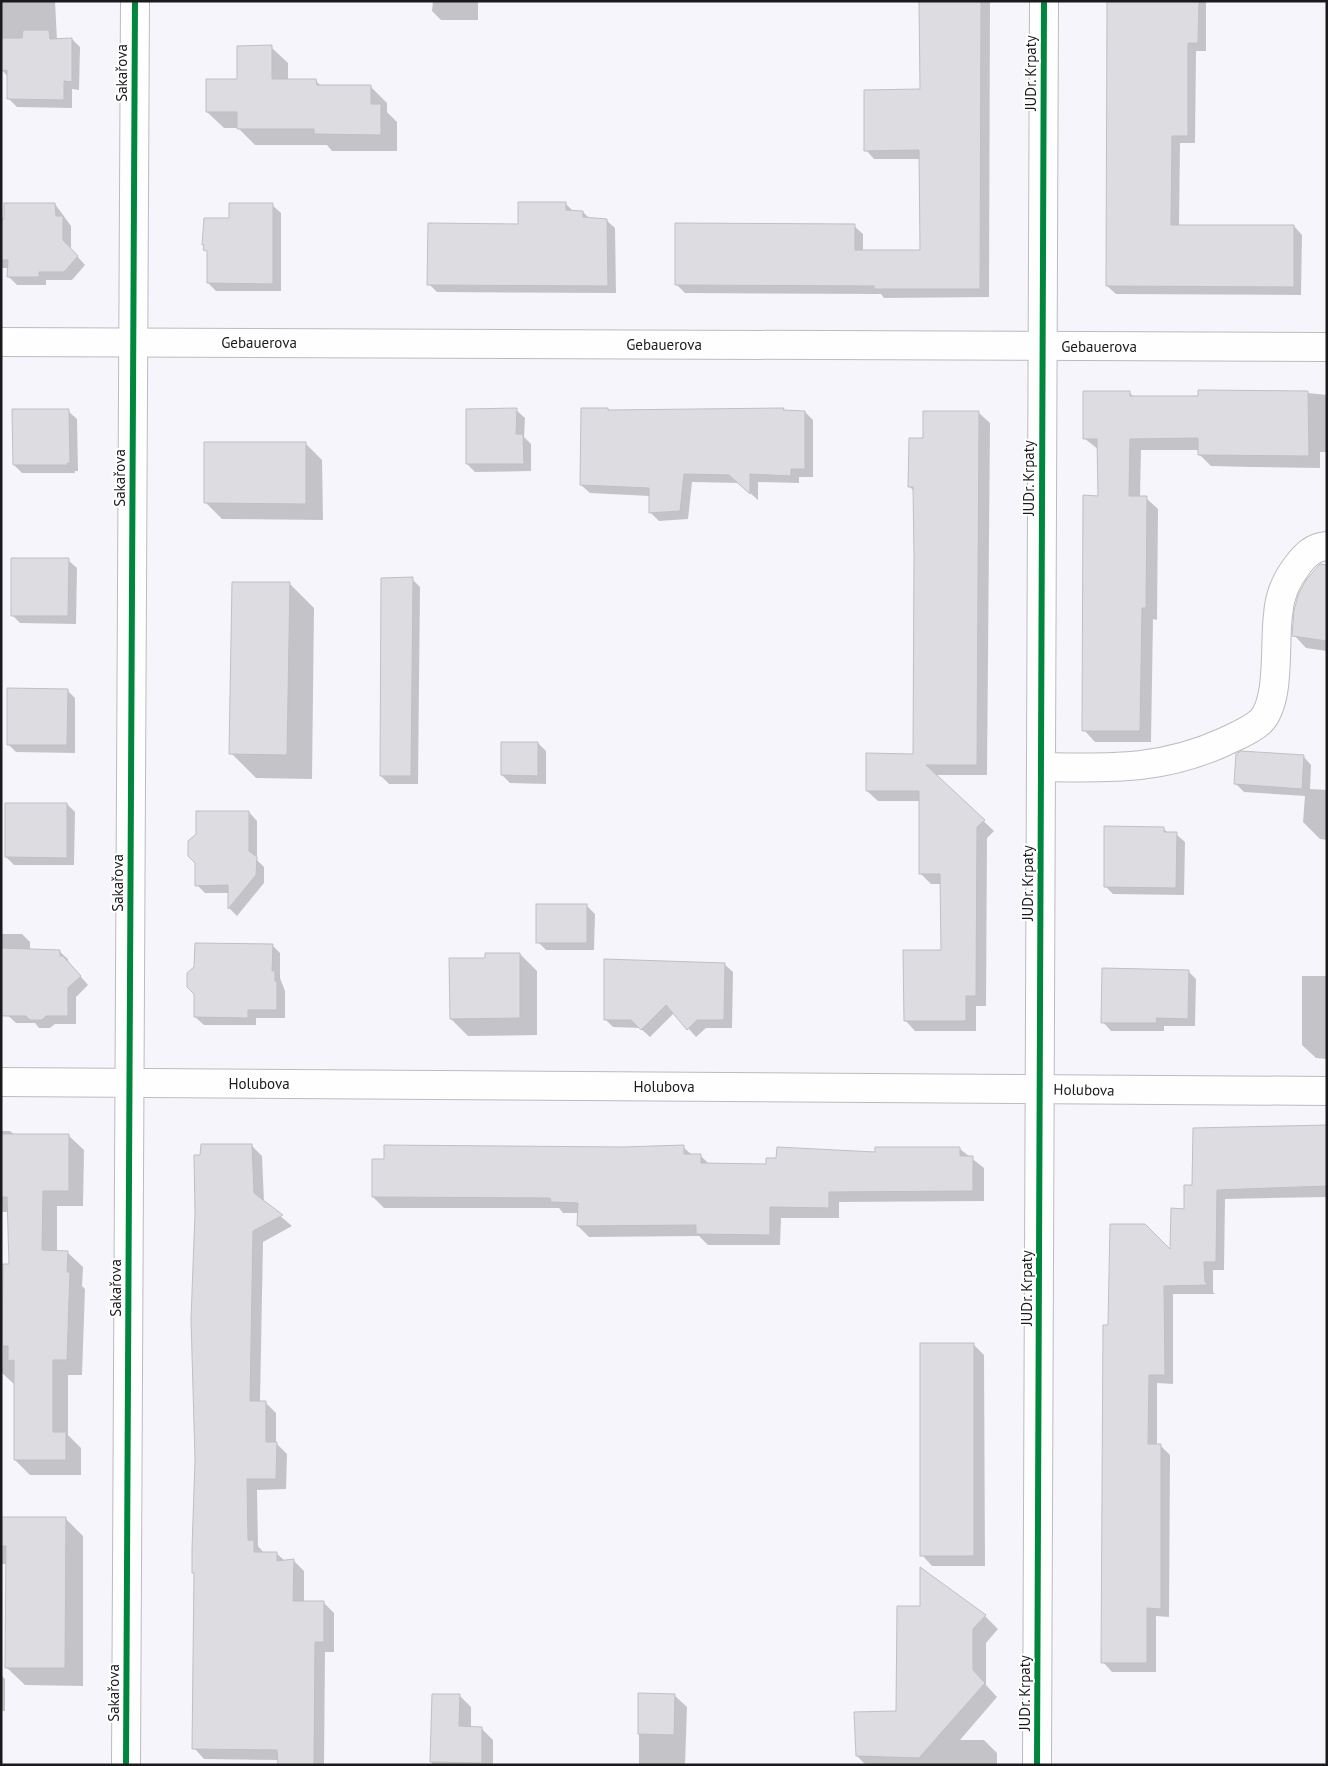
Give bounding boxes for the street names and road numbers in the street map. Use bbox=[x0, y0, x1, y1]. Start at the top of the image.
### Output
street label: JUDr. Krpaty bbox=[1021, 35, 1040, 112]
street label: Sakařova bbox=[112, 44, 131, 102]
street label: Gebauerova bbox=[221, 333, 297, 352]
street label: Gebauerova bbox=[626, 335, 702, 354]
street label: Gebauerova bbox=[1061, 337, 1137, 356]
street label: JUDr. Krpaty bbox=[1019, 440, 1038, 517]
street label: Sakařova bbox=[110, 449, 129, 507]
street label: JUDr. Krpaty bbox=[1018, 845, 1037, 922]
street label: Sakařova bbox=[108, 854, 127, 912]
street label: Holubova bbox=[228, 1074, 290, 1093]
street label: Holubova bbox=[633, 1077, 695, 1096]
street label: Holubova bbox=[1053, 1079, 1115, 1100]
street label: JUDr. Krpaty bbox=[1017, 1250, 1036, 1327]
street label: Sakařova bbox=[106, 1259, 125, 1317]
street label: JUDr. Krpaty bbox=[1015, 1655, 1034, 1732]
street label: Sakařova bbox=[104, 1664, 123, 1722]

